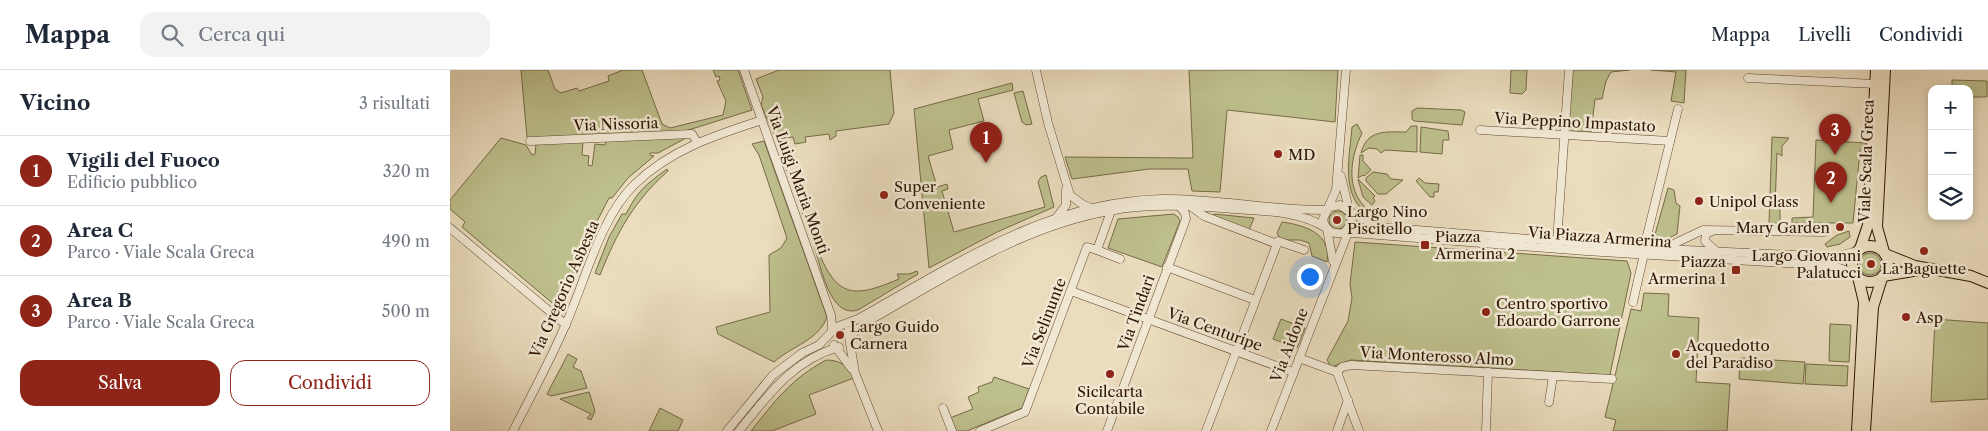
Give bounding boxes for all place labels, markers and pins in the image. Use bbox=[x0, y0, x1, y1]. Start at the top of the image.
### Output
pin: 3 bbox=[1819, 114, 1851, 155]
pin: 1 bbox=[970, 122, 1002, 163]
place label: MD bbox=[1288, 145, 1315, 164]
marker: MD bbox=[1272, 148, 1284, 160]
pin: 2 bbox=[1815, 162, 1847, 203]
place label: Super Conveniente bbox=[894, 177, 985, 213]
marker: Super Conveniente bbox=[878, 189, 890, 201]
place label: Unipol Glass bbox=[1709, 192, 1799, 211]
marker: Unipol Glass bbox=[1693, 195, 1705, 207]
place label: Largo Nino Piscitello bbox=[1347, 202, 1427, 238]
marker: Largo Nino Piscitello bbox=[1331, 214, 1343, 226]
place label: Mary Garden bbox=[1736, 218, 1831, 237]
marker: Mary Garden bbox=[1834, 221, 1846, 233]
place label: Piazza Armerina 2 bbox=[1434, 227, 1515, 263]
marker: Piazza Armerina 2 bbox=[1419, 239, 1431, 251]
marker: La Baguette bbox=[1918, 245, 1930, 257]
place label: Largo Giovanni Palatucci bbox=[1752, 246, 1861, 282]
place label: Piazza Armerina 1 bbox=[1647, 252, 1727, 288]
marker: Largo Giovanni Palatucci bbox=[1865, 258, 1877, 270]
place label: La Baguette bbox=[1882, 259, 1966, 278]
marker: Piazza Armerina 1 bbox=[1730, 264, 1742, 276]
place label: Centro sportivo Edoardo Garrone bbox=[1496, 294, 1620, 330]
marker: Centro sportivo Edoardo Garrone bbox=[1480, 306, 1492, 318]
place label: Asp bbox=[1915, 308, 1943, 327]
marker: Asp bbox=[1900, 311, 1912, 323]
place label: Largo Guido Carnera bbox=[850, 317, 939, 353]
marker: Largo Guido Carnera bbox=[834, 329, 846, 341]
place label: Acquedotto del Paradiso bbox=[1685, 336, 1773, 372]
marker: Acquedotto del Paradiso bbox=[1670, 348, 1682, 360]
marker: Sicilcarta Contabile bbox=[1104, 368, 1116, 380]
place label: Sicilcarta Contabile bbox=[1075, 382, 1145, 418]

